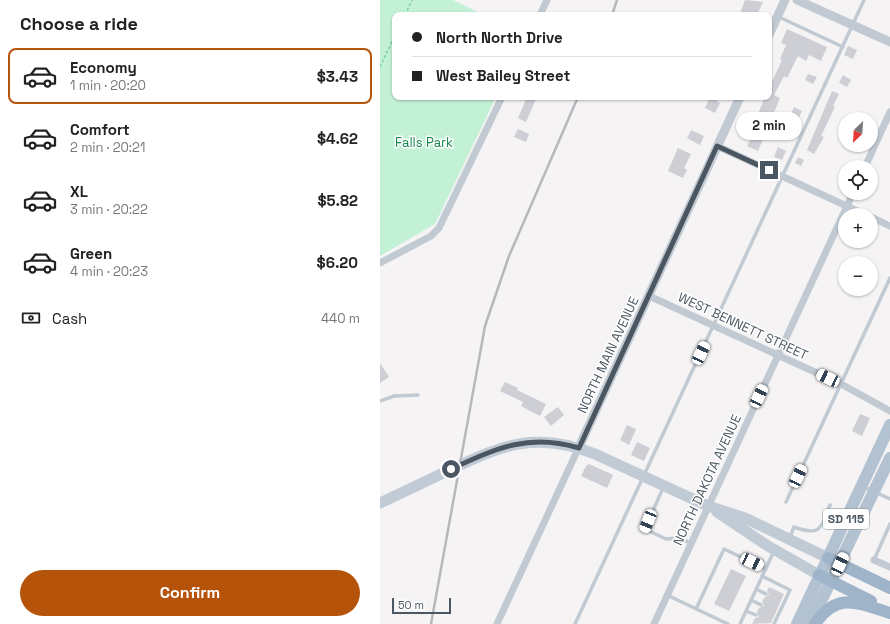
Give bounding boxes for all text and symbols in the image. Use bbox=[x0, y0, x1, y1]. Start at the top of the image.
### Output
text: Choose a ride bbox=[20, 12, 138, 35]
text: North North Drive bbox=[436, 28, 563, 47]
icon: car bbox=[22, 58, 58, 94]
text: Economy bbox=[70, 58, 137, 77]
text: West Bailey Street bbox=[436, 66, 570, 85]
text: $3.43 bbox=[317, 67, 358, 86]
text: 1 min · 20:20 bbox=[70, 77, 146, 94]
callout: 2 min bbox=[736, 112, 802, 140]
north arrow bbox=[838, 112, 878, 152]
map controls bbox=[838, 112, 878, 296]
text: 2 min bbox=[752, 117, 786, 134]
icon: car bbox=[22, 120, 58, 156]
text: Comfort bbox=[70, 120, 130, 139]
text: $4.62 bbox=[317, 129, 358, 148]
park label: Falls Park bbox=[395, 134, 453, 151]
text: 2 min · 20:21 bbox=[70, 139, 145, 156]
button: locate bbox=[838, 160, 878, 200]
route end bbox=[760, 161, 778, 179]
icon: car bbox=[22, 182, 58, 218]
text: XL bbox=[70, 182, 88, 201]
text: $5.82 bbox=[318, 191, 358, 210]
text: 3 min · 20:22 bbox=[70, 201, 148, 218]
button: + bbox=[838, 208, 878, 248]
icon: car bbox=[22, 244, 58, 280]
text: Green bbox=[70, 244, 112, 263]
text: $6.20 bbox=[317, 253, 358, 272]
button: − bbox=[838, 256, 878, 296]
text: 4 min · 20:23 bbox=[70, 263, 148, 280]
street label: WEST BENNETT STREET bbox=[675, 288, 811, 364]
street label: NORTH MAIN AVENUE bbox=[573, 294, 643, 416]
icon: cash bbox=[20, 307, 42, 329]
text: Cash bbox=[52, 309, 87, 328]
text: 440 m bbox=[321, 310, 360, 327]
car bbox=[690, 340, 712, 366]
car bbox=[815, 367, 841, 389]
car bbox=[748, 383, 770, 409]
street label: NORTH DAKOTA AVENUE bbox=[669, 412, 745, 548]
route start bbox=[442, 460, 460, 478]
car bbox=[787, 463, 809, 489]
car bbox=[638, 508, 658, 534]
road number: SD 115 bbox=[823, 509, 869, 529]
car bbox=[739, 551, 765, 573]
car bbox=[829, 551, 851, 577]
button: Confirm bbox=[20, 570, 360, 616]
scale bar bbox=[392, 596, 451, 615]
text: 50 m bbox=[398, 598, 424, 612]

